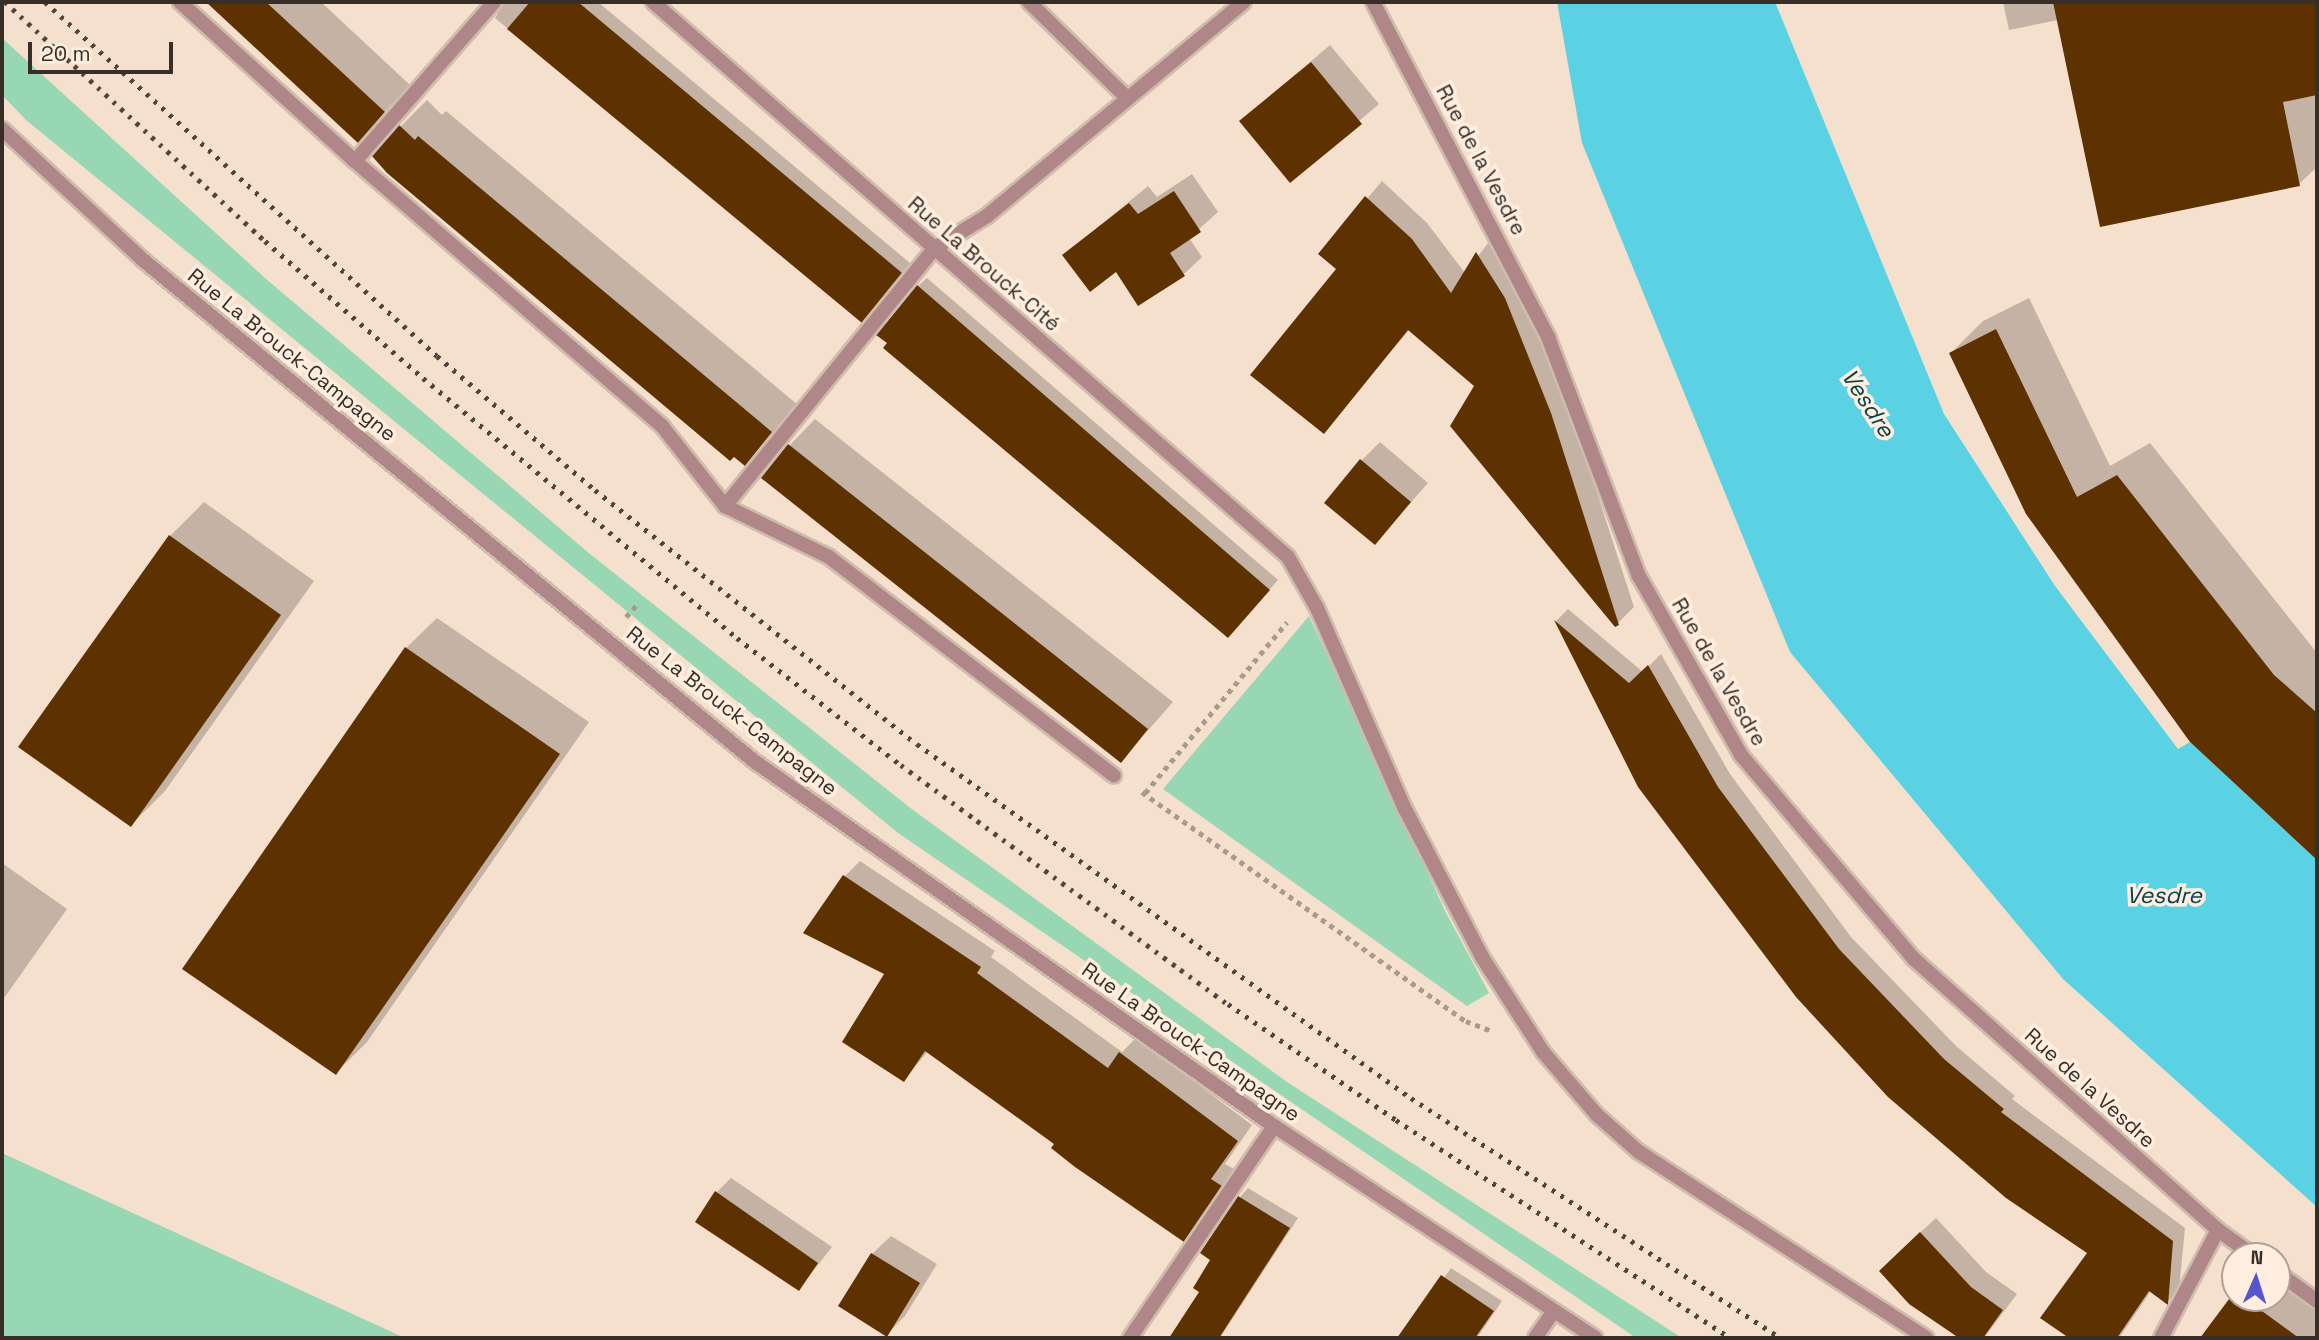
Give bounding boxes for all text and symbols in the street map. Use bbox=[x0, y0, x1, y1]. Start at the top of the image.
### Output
scale bar bbox=[32, 28, 177, 72]
text: 20 m bbox=[41, 40, 91, 67]
street label: Rue de la Vesdre bbox=[1431, 80, 1531, 240]
street label: Rue La Brouck-Cité bbox=[903, 191, 1065, 337]
street label: Rue La Brouck-Campagne bbox=[183, 263, 401, 447]
water label: Vesdre bbox=[1836, 364, 1900, 442]
street label: Rue de la Vesdre bbox=[1666, 593, 1772, 751]
street label: Rue La Brouck-Campagne bbox=[622, 621, 842, 801]
water label: Vesdre bbox=[2126, 881, 2202, 909]
street label: Rue La Brouck-Campagne bbox=[1077, 957, 1305, 1127]
street label: Rue de la Vesdre bbox=[2019, 1023, 2161, 1153]
north arrow bbox=[2221, 1242, 2291, 1312]
text: N bbox=[2250, 1245, 2264, 1270]

